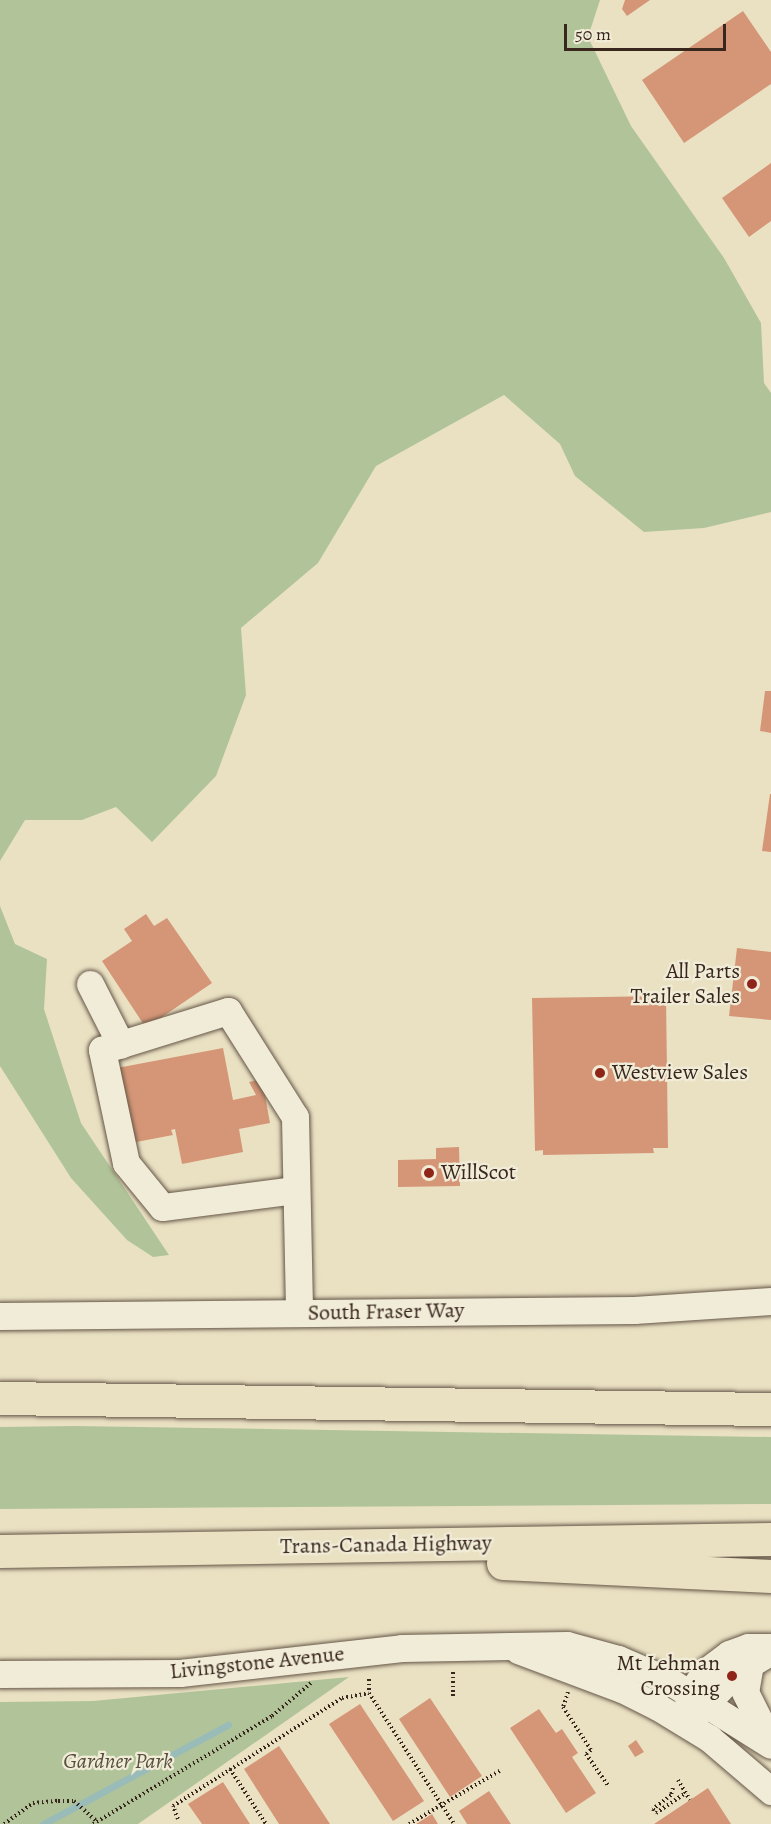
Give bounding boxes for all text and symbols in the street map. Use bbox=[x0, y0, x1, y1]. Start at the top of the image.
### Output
scale bar bbox=[567, 12, 729, 50]
text: 50 m bbox=[575, 22, 611, 46]
place label: All Parts Trailer Sales bbox=[630, 958, 740, 1010]
marker: All Parts Trailer Sales bbox=[745, 977, 759, 991]
place label: Westview Sales bbox=[612, 1060, 748, 1086]
marker: Westview Sales bbox=[593, 1066, 607, 1080]
place label: WillScot bbox=[441, 1160, 516, 1186]
marker: WillScot bbox=[422, 1166, 436, 1180]
street label: South Fraser Way bbox=[307, 1297, 465, 1327]
street label: Trans-Canada Highway bbox=[280, 1530, 492, 1560]
street label: Livingstone Avenue bbox=[168, 1641, 346, 1685]
place label: Mt Lehman Crossing bbox=[616, 1650, 720, 1702]
marker: Mt Lehman Crossing bbox=[725, 1669, 739, 1683]
park label: Gardner Park bbox=[63, 1749, 173, 1775]

